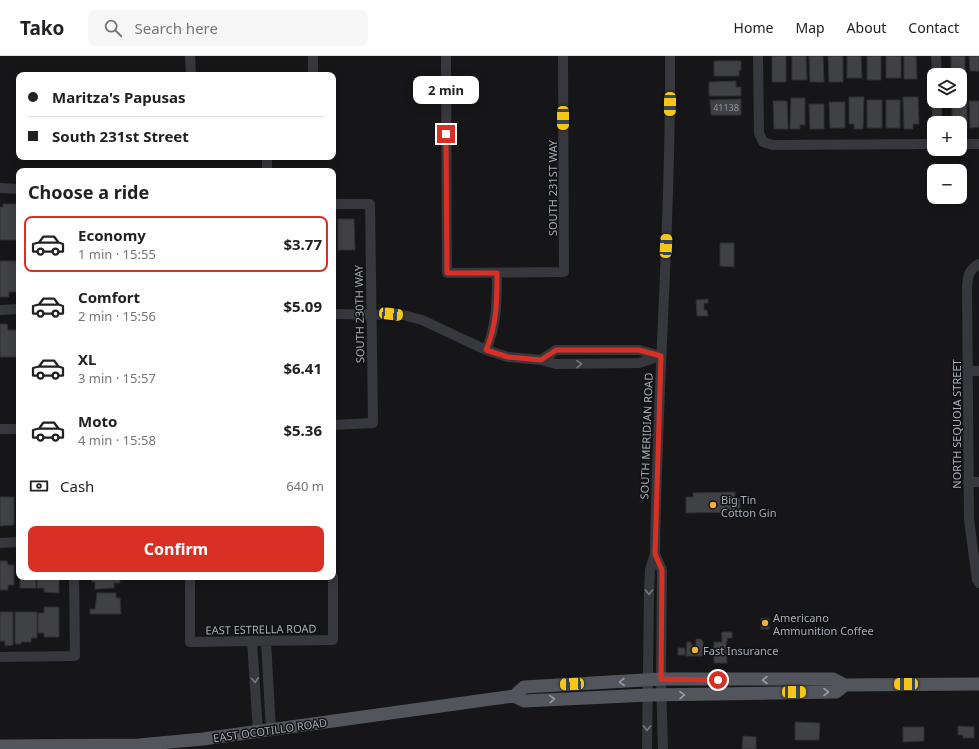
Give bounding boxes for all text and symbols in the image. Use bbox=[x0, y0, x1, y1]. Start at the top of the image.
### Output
search box bbox=[88, 10, 368, 46]
text: Tako bbox=[20, 15, 64, 41]
icon: search bbox=[102, 17, 124, 39]
text: Search here bbox=[134, 18, 218, 38]
text: Home bbox=[734, 18, 773, 37]
text: Map bbox=[795, 18, 825, 37]
text: About bbox=[847, 18, 886, 37]
text: Contact bbox=[908, 18, 959, 37]
map controls bbox=[927, 68, 967, 204]
button: layers bbox=[927, 68, 967, 108]
callout: 2 min bbox=[413, 76, 479, 104]
text: 2 min bbox=[428, 81, 464, 99]
text: Maritza's Papusas bbox=[52, 87, 186, 107]
car bbox=[664, 92, 676, 116]
house number: 41138 bbox=[713, 101, 739, 114]
car bbox=[557, 106, 569, 130]
button: + bbox=[927, 116, 967, 156]
route end bbox=[437, 125, 455, 143]
text: South 231st Street bbox=[52, 126, 189, 146]
street label: SOUTH 231ST WAY bbox=[545, 139, 560, 236]
button: − bbox=[927, 164, 967, 204]
text: Choose a ride bbox=[28, 180, 149, 204]
text: Economy bbox=[78, 225, 146, 245]
icon: car bbox=[30, 226, 66, 262]
text: $3.77 bbox=[283, 234, 322, 254]
car bbox=[659, 234, 673, 258]
text: 1 min · 15:55 bbox=[78, 245, 156, 263]
street label: SOUTH 230TH WAY bbox=[351, 264, 367, 363]
text: Comfort bbox=[78, 287, 140, 307]
icon: car bbox=[30, 288, 66, 324]
text: $5.09 bbox=[283, 296, 322, 316]
text: 2 min · 15:56 bbox=[78, 307, 156, 325]
car bbox=[378, 307, 404, 321]
text: XL bbox=[78, 349, 96, 369]
icon: car bbox=[30, 350, 66, 386]
text: $6.41 bbox=[283, 358, 322, 378]
street label: NORTH SEQUOIA STREET bbox=[949, 359, 964, 489]
one-way arrow bbox=[576, 360, 582, 368]
text: 3 min · 15:57 bbox=[78, 369, 156, 387]
street label: SOUTH MERIDIAN ROAD bbox=[636, 372, 656, 500]
text: Moto bbox=[78, 411, 117, 431]
icon: car bbox=[30, 412, 66, 448]
text: $5.36 bbox=[283, 420, 322, 440]
text: 4 min · 15:58 bbox=[78, 431, 156, 449]
icon: cash bbox=[28, 475, 50, 497]
text: Cash bbox=[60, 476, 94, 496]
text: 640 m bbox=[286, 477, 324, 495]
place label: Big Tin Cotton Gin bbox=[721, 492, 777, 520]
marker: Big Tin Cotton Gin bbox=[708, 500, 718, 510]
button: Confirm bbox=[28, 526, 324, 572]
one-way arrow bbox=[645, 589, 653, 595]
place label: Americano Ammunition Coffee bbox=[773, 610, 874, 638]
marker: Americano Ammunition Coffee bbox=[760, 618, 770, 628]
street label: EAST ESTRELLA ROAD bbox=[205, 621, 317, 637]
place label: Fast Insurance bbox=[703, 643, 778, 658]
marker: Fast Insurance bbox=[690, 645, 700, 655]
route start bbox=[709, 671, 727, 689]
one-way arrow bbox=[762, 676, 768, 684]
one-way arrow bbox=[250, 677, 259, 683]
car bbox=[560, 677, 584, 691]
one-way arrow bbox=[619, 678, 625, 687]
car bbox=[894, 678, 918, 690]
car bbox=[782, 686, 806, 698]
one-way arrow bbox=[823, 688, 829, 696]
one-way arrow bbox=[679, 690, 685, 699]
one-way arrow bbox=[549, 695, 555, 704]
street label: EAST OCOTILLO ROAD bbox=[212, 715, 328, 745]
one-way arrow bbox=[643, 725, 651, 731]

